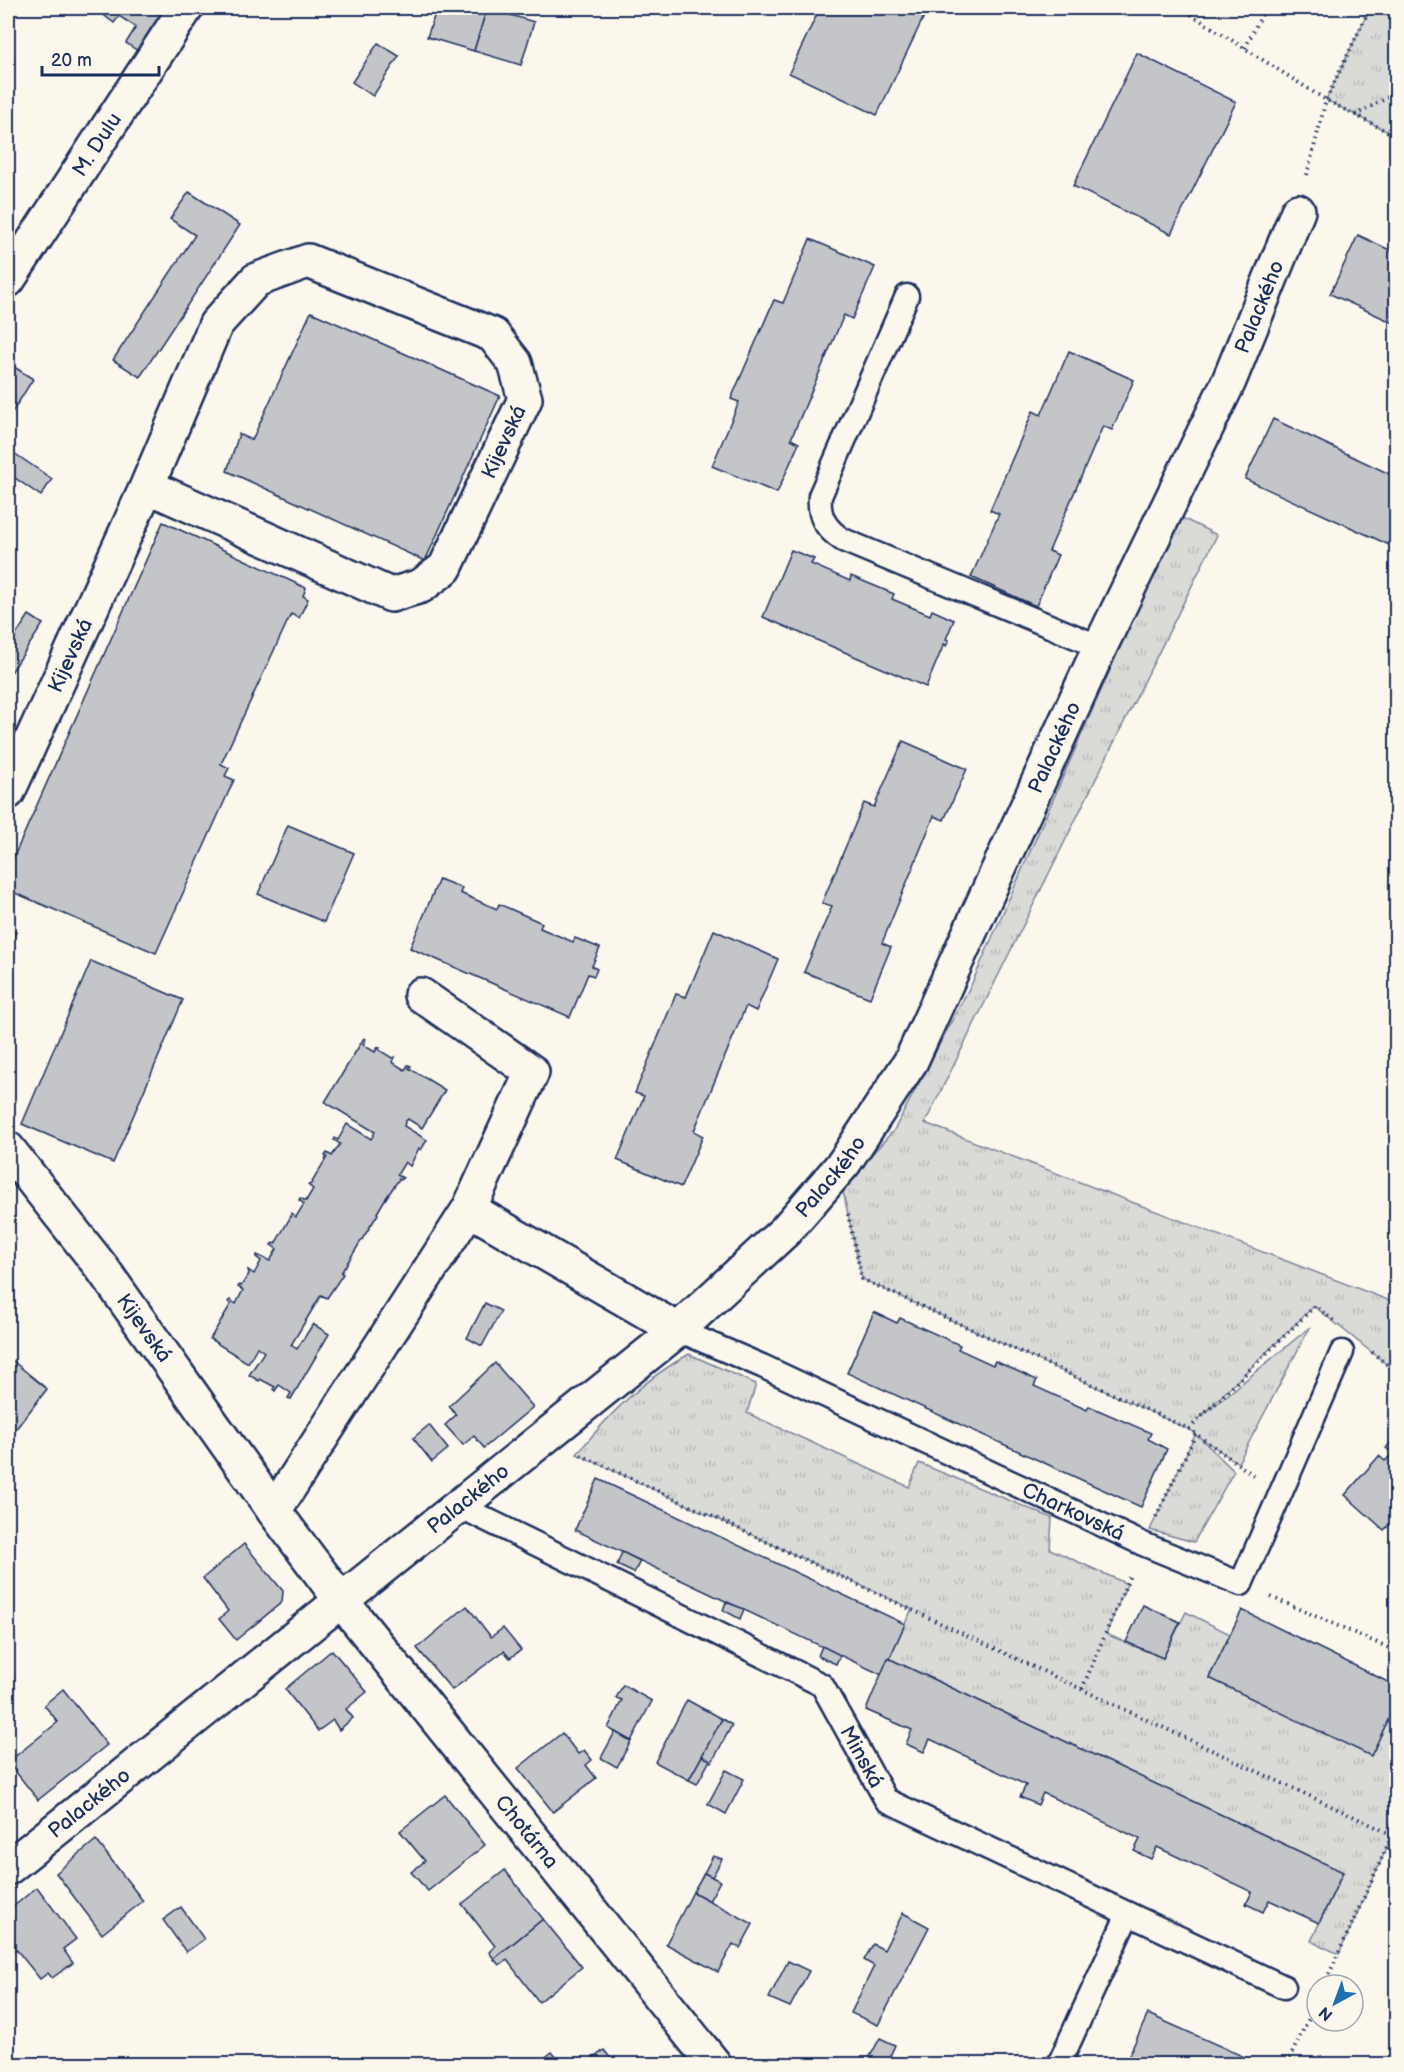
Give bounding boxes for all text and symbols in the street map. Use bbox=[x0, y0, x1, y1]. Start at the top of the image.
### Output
scale bar bbox=[42, 39, 159, 77]
text: 20 m bbox=[51, 50, 92, 71]
street label: M. Dulu bbox=[67, 108, 127, 181]
street label: Palackého bbox=[1229, 257, 1289, 357]
street label: Kijevská bbox=[476, 401, 532, 483]
street label: Kijevská bbox=[42, 615, 98, 696]
street label: Palackého bbox=[1023, 697, 1086, 797]
street label: Palackého bbox=[790, 1131, 871, 1223]
street label: Kijevská bbox=[112, 1289, 177, 1367]
street label: Palackého bbox=[422, 1458, 514, 1539]
street label: Charkovská bbox=[1018, 1477, 1128, 1546]
street label: Minská bbox=[835, 1721, 889, 1792]
street label: Palackého bbox=[43, 1762, 135, 1843]
street label: Chotárna bbox=[490, 1790, 564, 1874]
north arrow bbox=[1305, 1973, 1365, 2033]
text: N bbox=[1315, 2002, 1337, 2024]

